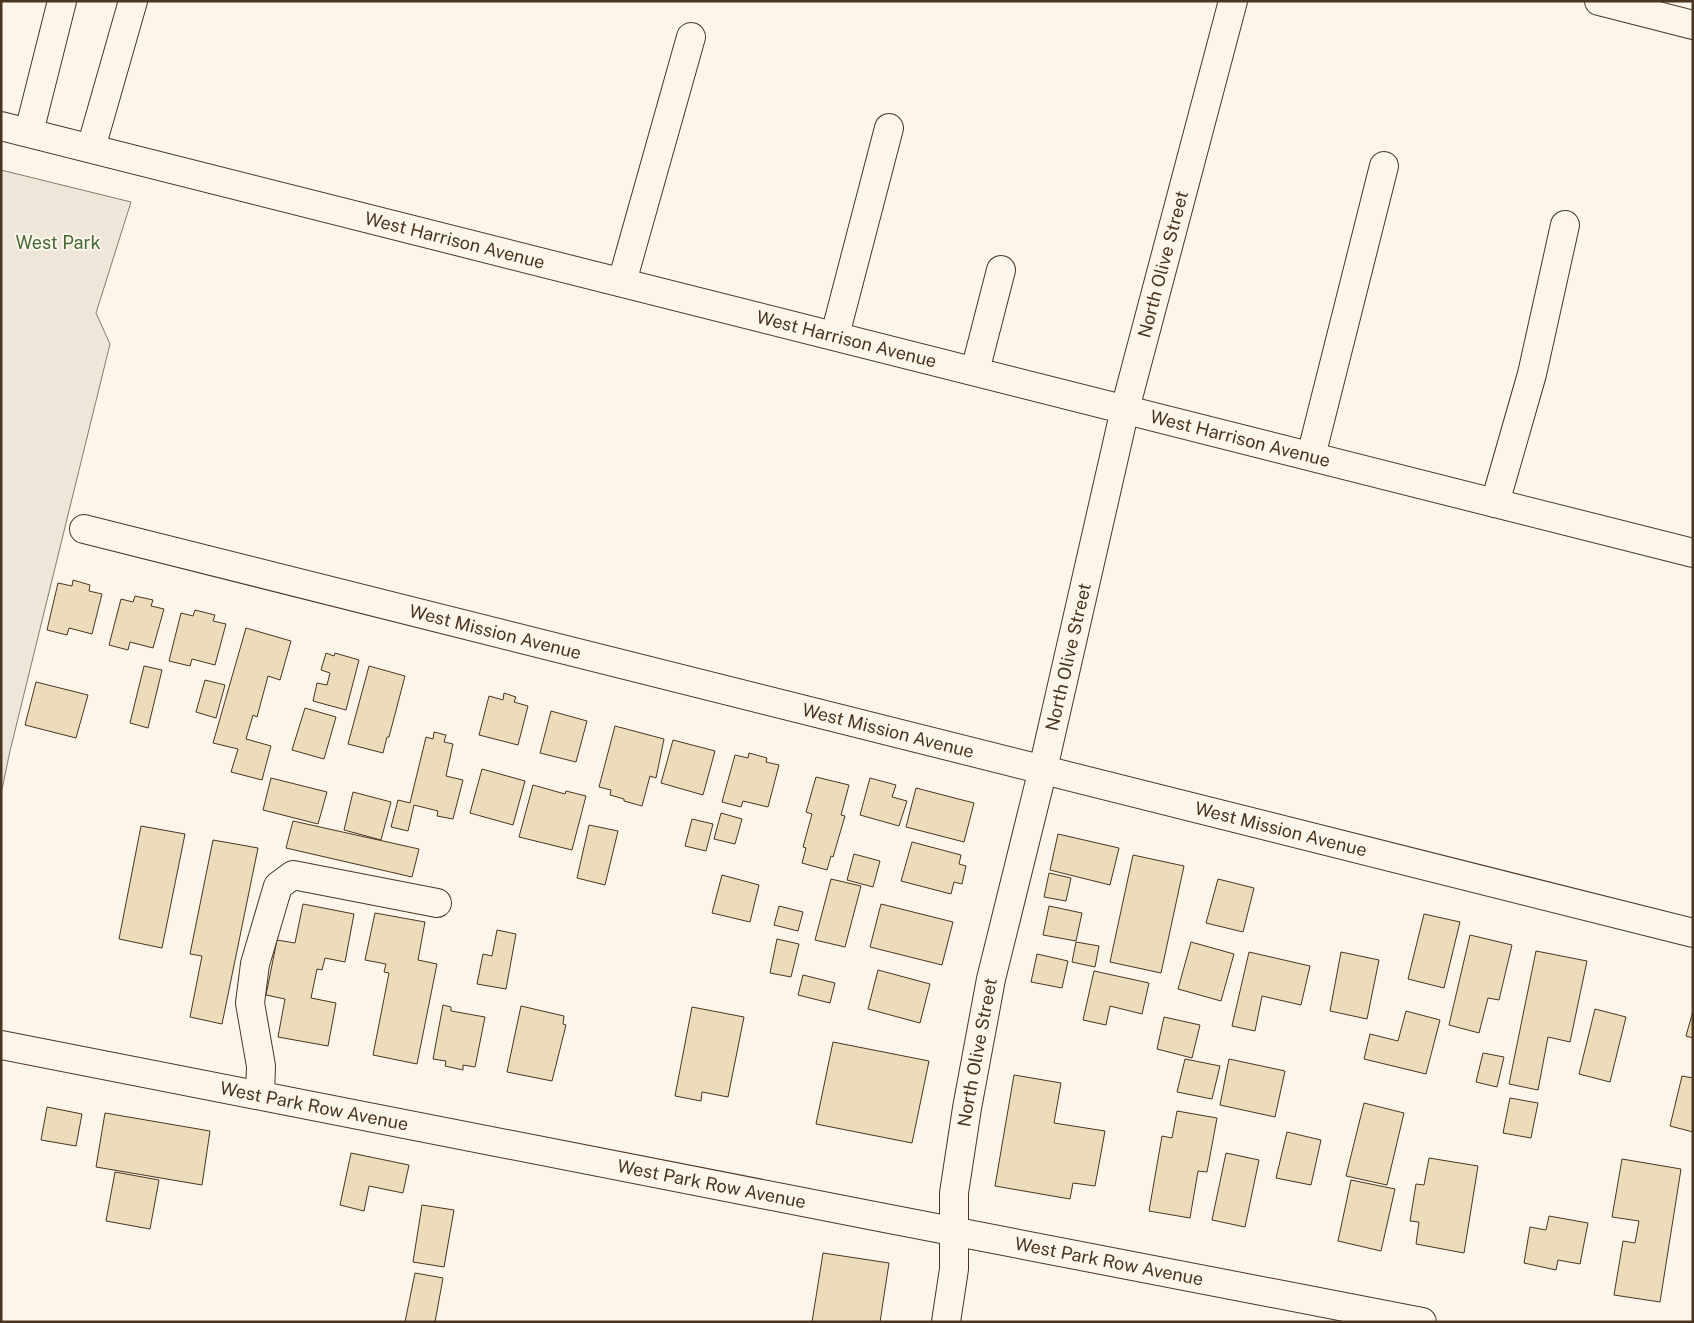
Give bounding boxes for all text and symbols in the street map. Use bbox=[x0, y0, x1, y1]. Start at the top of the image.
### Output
street label: North Olive Street bbox=[1133, 188, 1192, 340]
street label: West Harrison Avenue bbox=[363, 207, 547, 273]
park label: West Park bbox=[15, 232, 101, 253]
street label: West Harrison Avenue bbox=[754, 306, 939, 372]
street label: West Harrison Avenue bbox=[1148, 405, 1333, 471]
street label: North Olive Street bbox=[1041, 581, 1095, 733]
street label: West Mission Avenue bbox=[407, 600, 584, 663]
street label: West Mission Avenue bbox=[800, 699, 976, 762]
street label: West Mission Avenue bbox=[1193, 797, 1369, 861]
street label: North Olive Street bbox=[953, 976, 1001, 1128]
street label: West Park Row Avenue bbox=[218, 1077, 410, 1135]
street label: West Park Row Avenue bbox=[616, 1155, 808, 1212]
street label: West Park Row Avenue bbox=[1013, 1233, 1205, 1290]

